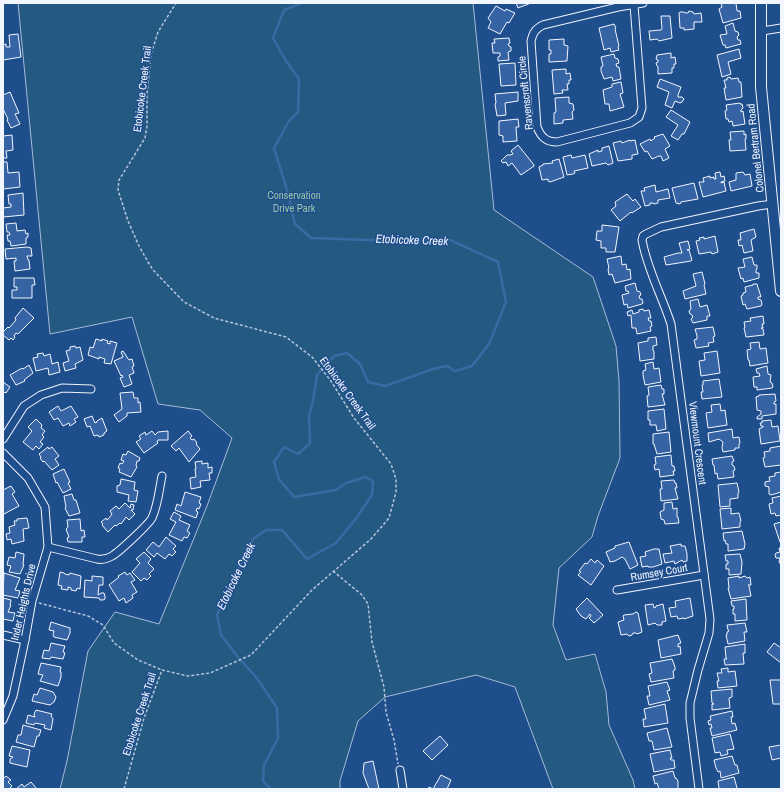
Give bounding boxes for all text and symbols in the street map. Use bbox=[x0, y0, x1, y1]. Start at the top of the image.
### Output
street label: Etobicoke Creek Trail bbox=[130, 45, 154, 133]
street label: Ravenscroft Circle bbox=[514, 55, 536, 131]
street label: Colonel Bertram Road bbox=[743, 103, 767, 193]
park label: Conservation Drive Park bbox=[267, 188, 321, 215]
water label: Etobicoke Creek bbox=[375, 231, 450, 249]
street label: Etobicoke Creek Trail bbox=[317, 354, 379, 432]
street label: Viewmount Crescent bbox=[686, 401, 710, 486]
water label: Etobicoke Creek bbox=[213, 539, 260, 612]
street label: Rumsey Court bbox=[629, 560, 689, 584]
street label: Inder Heights Drive bbox=[7, 562, 39, 642]
street label: Etobicoke Creek Trail bbox=[119, 671, 159, 757]

